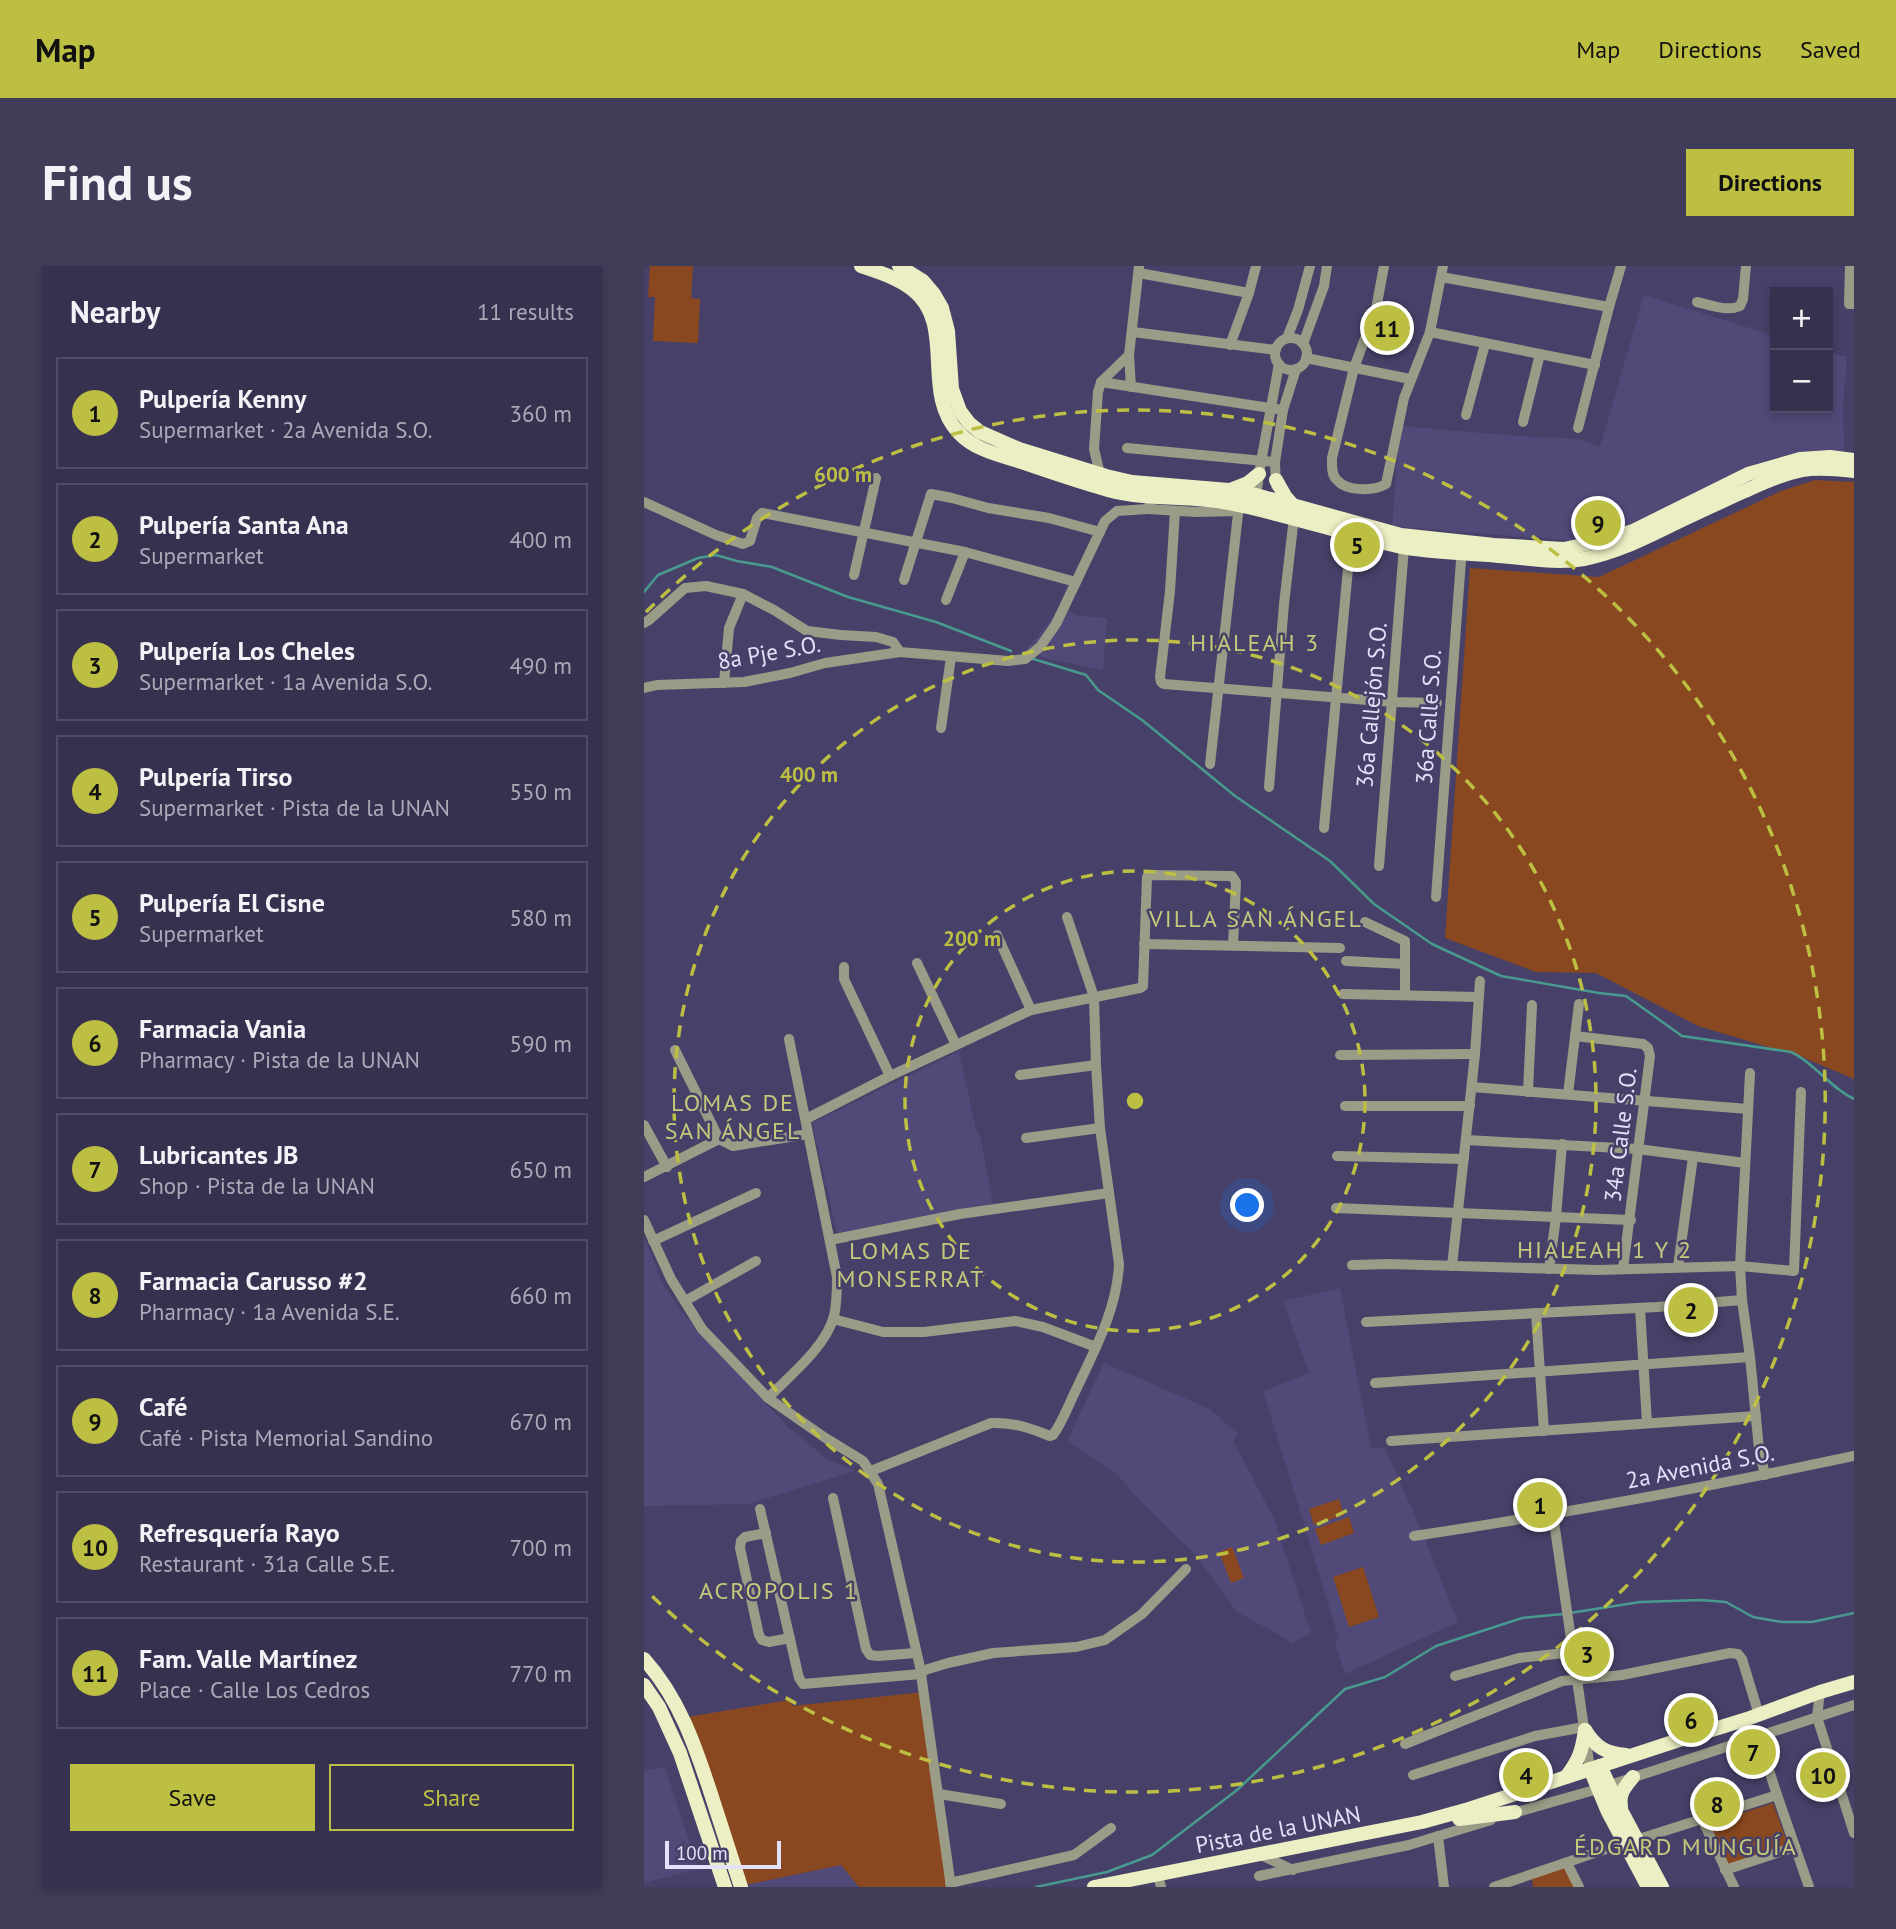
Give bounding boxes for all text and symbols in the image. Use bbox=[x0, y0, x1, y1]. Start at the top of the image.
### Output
text: Map bbox=[35, 28, 96, 71]
text: Map bbox=[1576, 34, 1620, 65]
text: Directions bbox=[1658, 34, 1762, 65]
text: Saved bbox=[1800, 34, 1861, 65]
button: Directions bbox=[1686, 149, 1854, 216]
text: Find us bbox=[42, 150, 193, 214]
map controls bbox=[1770, 287, 1833, 413]
button: + bbox=[1770, 287, 1833, 350]
text: Nearby bbox=[70, 292, 160, 331]
text: 11 results bbox=[477, 297, 574, 326]
pin: 11 bbox=[1364, 302, 1410, 354]
button: − bbox=[1770, 350, 1833, 413]
text: Pulpería Kenny bbox=[139, 382, 306, 415]
text: 1 bbox=[88, 399, 102, 428]
text: 360 m bbox=[510, 399, 572, 428]
text: Supermarket · 2a Avenida S.O. bbox=[139, 415, 432, 444]
text: 600 m bbox=[814, 461, 872, 488]
pin: 9 bbox=[1575, 497, 1621, 549]
text: Pulpería Santa Ana bbox=[139, 508, 349, 541]
pin: 5 bbox=[1334, 519, 1380, 571]
text: 2 bbox=[88, 525, 102, 554]
text: 400 m bbox=[510, 525, 572, 554]
text: Supermarket bbox=[139, 541, 264, 570]
street label: 36a Callejón S.O. bbox=[1349, 621, 1393, 789]
district label: HIALEAH 3 bbox=[1190, 627, 1320, 658]
street label: 8a Pje S.O. bbox=[715, 629, 823, 675]
text: Pulpería Los Cheles bbox=[139, 634, 355, 667]
street label: 36a Calle S.O. bbox=[1409, 649, 1447, 785]
text: 3 bbox=[88, 651, 102, 680]
text: 490 m bbox=[510, 651, 572, 680]
text: Supermarket · 1a Avenida S.O. bbox=[139, 667, 432, 696]
text: Pulpería Tirso bbox=[139, 760, 292, 793]
text: 400 m bbox=[780, 761, 838, 788]
text: 4 bbox=[88, 777, 102, 806]
text: 550 m bbox=[510, 777, 572, 806]
text: Supermarket · Pista de la UNAN bbox=[139, 793, 450, 822]
text: Pulpería El Cisne bbox=[139, 886, 325, 919]
text: 5 bbox=[88, 903, 102, 932]
text: 580 m bbox=[510, 903, 572, 932]
district label: VILLA SAN ÁNGEL bbox=[1148, 903, 1363, 934]
text: Supermarket bbox=[139, 919, 264, 948]
text: 200 m bbox=[943, 925, 1001, 952]
text: Farmacia Vania bbox=[139, 1012, 306, 1045]
text: 6 bbox=[88, 1029, 102, 1058]
text: 590 m bbox=[510, 1029, 572, 1058]
text: Pharmacy · Pista de la UNAN bbox=[139, 1045, 420, 1074]
street label: 34a Calle S.O. bbox=[1597, 1066, 1643, 1204]
district label: LOMAS DE SAN ÁNGEL bbox=[665, 1087, 801, 1146]
centre of rings bbox=[1123, 1089, 1147, 1113]
text: Lubricantes JB bbox=[139, 1138, 298, 1171]
text: 7 bbox=[88, 1155, 102, 1184]
text: 650 m bbox=[510, 1155, 572, 1184]
text: Shop · Pista de la UNAN bbox=[139, 1171, 375, 1200]
your location bbox=[1230, 1188, 1264, 1222]
district label: HIALEAH 1 Y 2 bbox=[1517, 1234, 1693, 1265]
district label: LOMAS DE MONSERRAT bbox=[837, 1235, 985, 1294]
text: Farmacia Carusso #2 bbox=[139, 1264, 368, 1297]
text: 8 bbox=[88, 1281, 102, 1310]
text: 660 m bbox=[510, 1281, 572, 1310]
pin: 2 bbox=[1668, 1284, 1714, 1336]
text: Pharmacy · 1a Avenida S.E. bbox=[139, 1297, 400, 1326]
text: Café bbox=[139, 1390, 188, 1423]
text: 9 bbox=[88, 1407, 102, 1436]
text: 670 m bbox=[510, 1407, 572, 1436]
text: Café · Pista Memorial Sandino bbox=[139, 1423, 433, 1452]
street label: 2a Avenida S.O. bbox=[1623, 1437, 1777, 1495]
pin: 1 bbox=[1517, 1479, 1563, 1531]
text: Refresquería Rayo bbox=[139, 1516, 340, 1549]
text: 10 bbox=[82, 1533, 108, 1562]
text: 700 m bbox=[510, 1533, 572, 1562]
text: Restaurant · 31a Calle S.E. bbox=[139, 1549, 395, 1578]
district label: ACROPOLIS 1 bbox=[699, 1575, 859, 1606]
pin: 3 bbox=[1564, 1628, 1610, 1680]
text: Fam. Valle Martínez bbox=[139, 1642, 357, 1675]
text: 11 bbox=[82, 1659, 108, 1688]
text: 770 m bbox=[510, 1659, 572, 1688]
text: Place · Calle Los Cedros bbox=[139, 1675, 370, 1704]
pin: 6 bbox=[1668, 1694, 1714, 1746]
pin: 7 bbox=[1730, 1726, 1776, 1778]
pin: 4 bbox=[1503, 1749, 1549, 1801]
pin: 10 bbox=[1800, 1749, 1846, 1801]
button: Save bbox=[70, 1764, 315, 1831]
button: Share bbox=[329, 1764, 574, 1831]
pin: 8 bbox=[1694, 1778, 1740, 1830]
street label: Pista de la UNAN bbox=[1193, 1799, 1363, 1859]
district label: ÉDGARD MUNGUÍA bbox=[1574, 1831, 1798, 1862]
scale bar bbox=[665, 1838, 780, 1870]
text: 100 m bbox=[676, 1841, 728, 1865]

